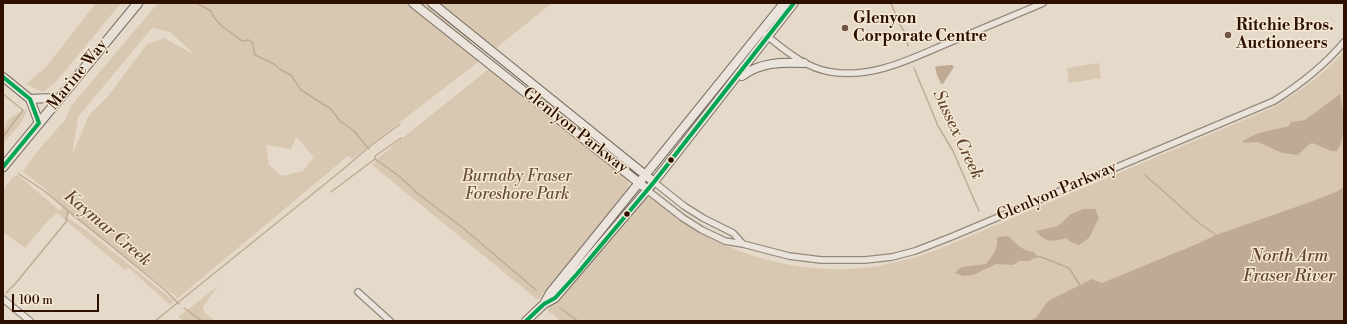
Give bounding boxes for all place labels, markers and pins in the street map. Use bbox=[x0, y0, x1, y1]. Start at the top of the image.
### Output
place label: Glenyon Corporate Centre bbox=[853, 9, 987, 47]
place label: Ritchie Bros. Auctioneers bbox=[1236, 16, 1334, 54]
marker: Glenyon Corporate Centre bbox=[840, 23, 850, 33]
marker: Ritchie Bros. Auctioneers bbox=[1223, 30, 1233, 40]
unlabelled marker bbox=[666, 155, 676, 165]
unlabelled marker bbox=[622, 209, 632, 219]

